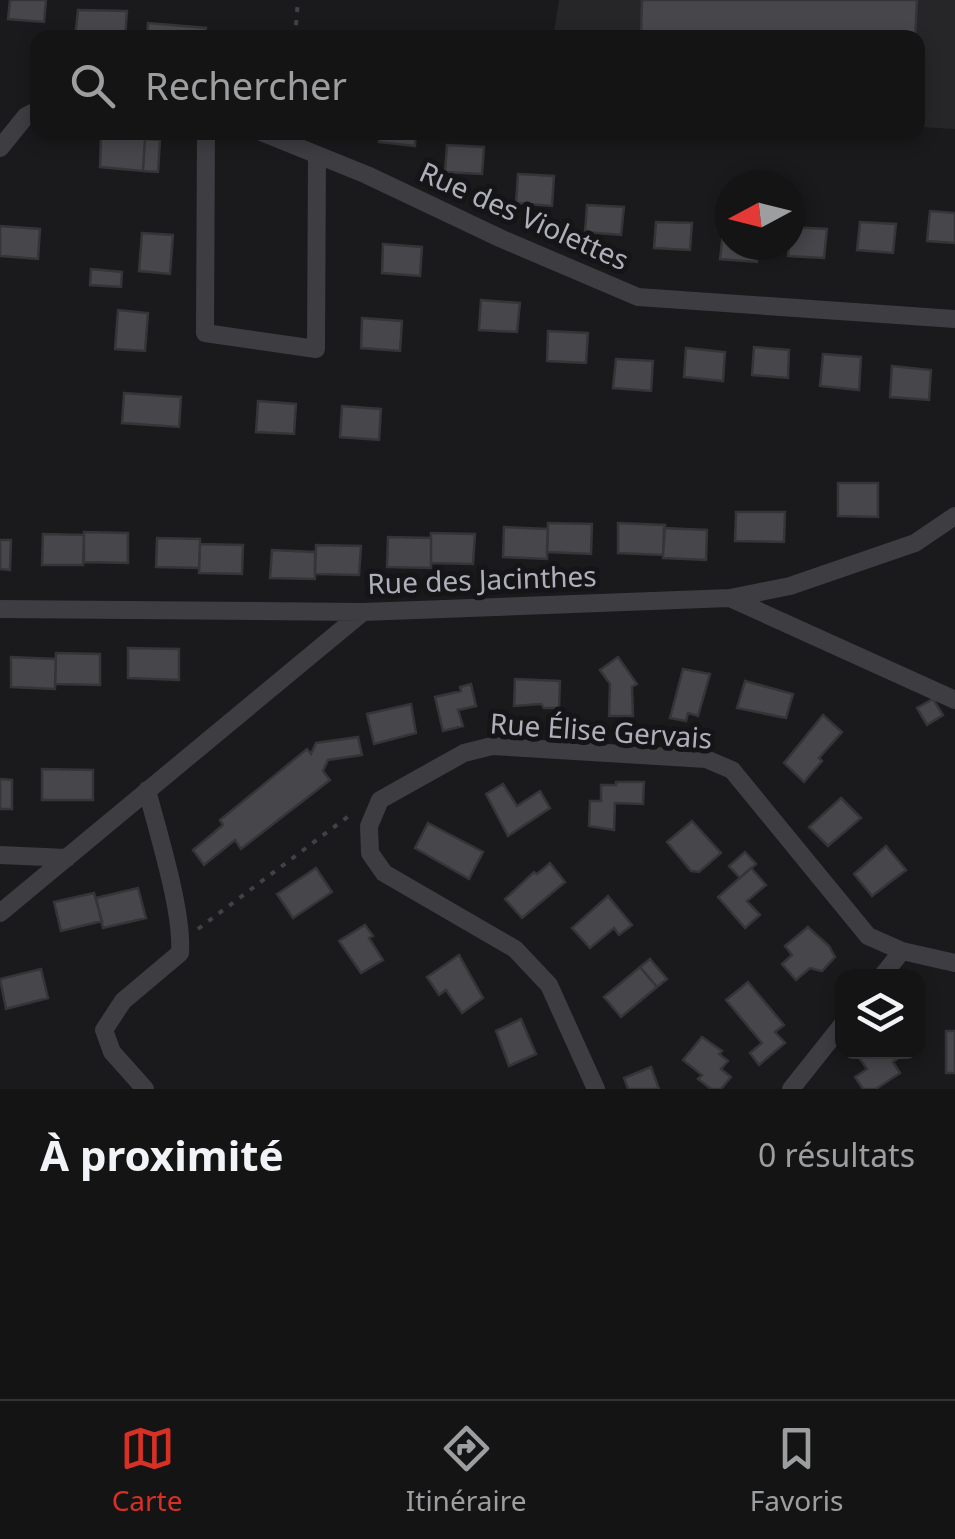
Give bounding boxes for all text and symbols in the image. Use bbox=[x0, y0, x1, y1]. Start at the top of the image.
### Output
search box bbox=[30, 30, 925, 140]
icon: search bbox=[65, 58, 120, 113]
text: Rechercher bbox=[145, 59, 347, 111]
street label: Rue des Violettes bbox=[414, 152, 635, 278]
north arrow bbox=[715, 170, 805, 260]
street label: Rue des Jacinthes bbox=[367, 556, 597, 602]
street label: Rue Élise Gervais bbox=[489, 703, 713, 757]
map controls bbox=[835, 969, 925, 1059]
button: layers bbox=[835, 969, 925, 1059]
text: À proximité bbox=[40, 1126, 284, 1183]
text: 0 résultats bbox=[758, 1133, 915, 1176]
tab: Carte bbox=[112, 1421, 183, 1519]
tab: Itinéraire bbox=[406, 1421, 526, 1519]
tab: Favoris bbox=[750, 1421, 843, 1519]

